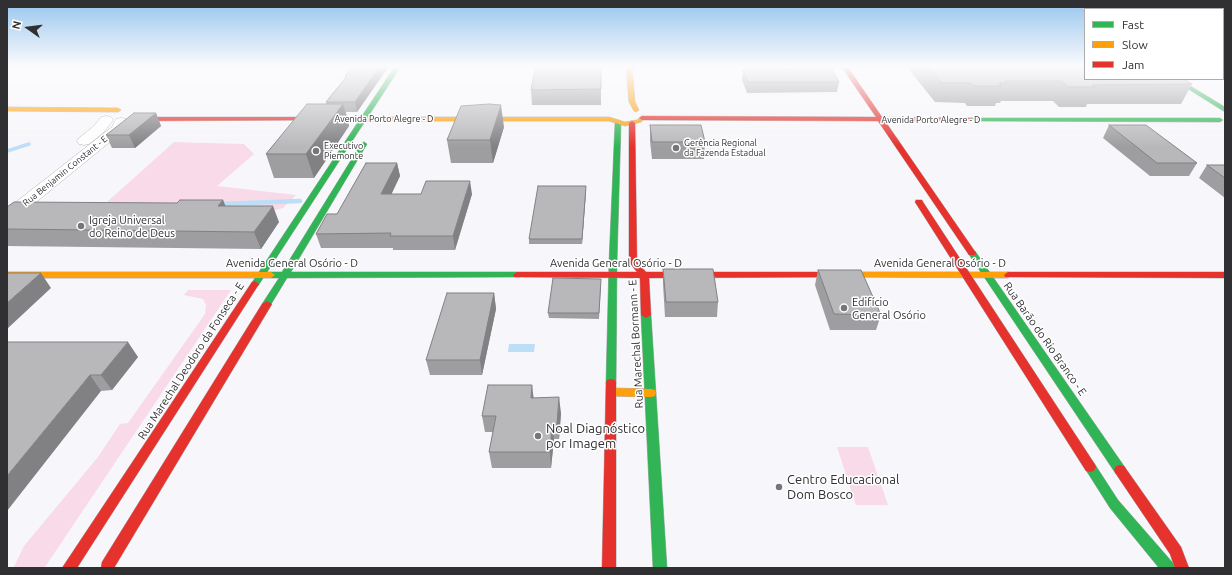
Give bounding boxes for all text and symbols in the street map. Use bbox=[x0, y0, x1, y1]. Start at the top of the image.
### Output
north arrow bbox=[8, 8, 48, 48]
legend bbox=[1084, 8, 1224, 80]
text: Fast bbox=[1122, 18, 1144, 31]
text: N bbox=[10, 20, 23, 31]
text: Slow bbox=[1122, 38, 1148, 51]
text: Jam bbox=[1122, 58, 1144, 71]
street label: Avenida Porto Alegre - D bbox=[335, 114, 433, 124]
street label: Avenida Porto Alegre - D bbox=[882, 115, 980, 125]
street label: Rua Benjamin Constant - E bbox=[21, 134, 109, 208]
place label: Gerência Regional da Fazenda Estadual bbox=[684, 138, 766, 159]
place label: Executivo Piemonte bbox=[324, 141, 363, 162]
marker: Gerência Regional da Fazenda Estadual bbox=[671, 143, 681, 153]
marker: Executivo Piemonte bbox=[311, 146, 321, 156]
place label: Igreja Universal do Reino de Deus bbox=[89, 213, 175, 239]
marker: Igreja Universal do Reino de Deus bbox=[76, 221, 86, 231]
street label: Avenida General Osório - D bbox=[226, 256, 358, 270]
street label: Avenida General Osório - D bbox=[550, 256, 682, 270]
street label: Avenida General Osório - D bbox=[874, 256, 1006, 270]
street label: Rua Marechal Bormann - E bbox=[626, 279, 646, 409]
street label: Rua Marechal Deodoro da Fonseca - E bbox=[135, 280, 247, 442]
street label: Rua Barão do Rio Branco - E bbox=[1001, 280, 1089, 398]
place label: Edifício General Osório bbox=[852, 295, 926, 321]
marker: Edifício General Osório bbox=[839, 303, 849, 313]
place label: Noal Diagnóstico por Imagem bbox=[546, 421, 645, 452]
marker: Noal Diagnóstico por Imagem bbox=[533, 431, 543, 441]
place label: Centro Educacional Dom Bosco bbox=[787, 472, 899, 503]
marker: Centro Educacional Dom Bosco bbox=[774, 482, 784, 492]

